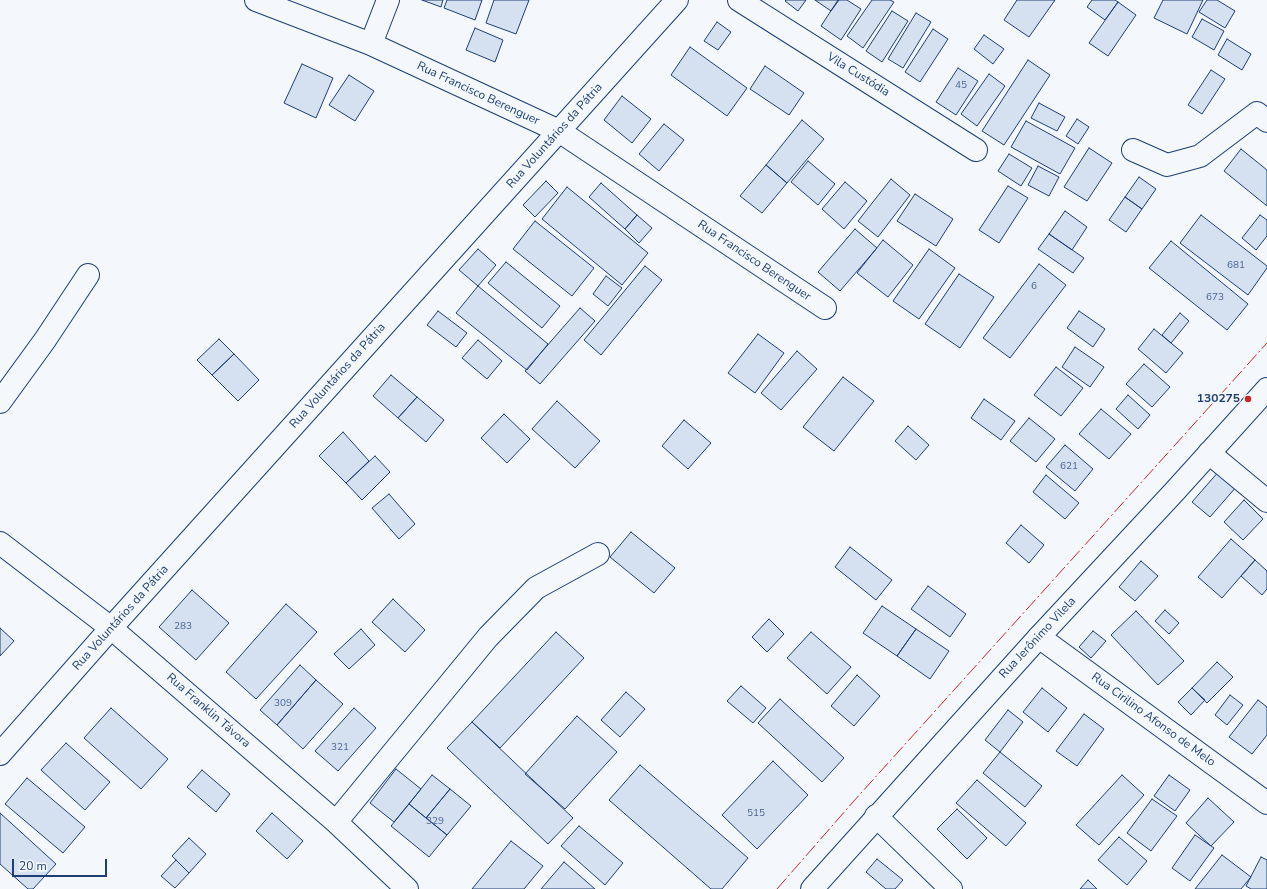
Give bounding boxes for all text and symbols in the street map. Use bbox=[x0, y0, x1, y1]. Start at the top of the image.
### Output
street label: Vila Custódia bbox=[824, 50, 892, 100]
street label: Rua Francisco Berenguer bbox=[414, 59, 542, 129]
street label: Rua Voluntários da Pátria bbox=[504, 80, 606, 192]
house number: 45 bbox=[955, 80, 967, 92]
street label: Rua Francisco Berenguer bbox=[695, 218, 813, 304]
house number: 681 bbox=[1227, 260, 1245, 272]
house number: 6 bbox=[1031, 281, 1037, 293]
house number: 673 bbox=[1206, 292, 1224, 304]
street label: Rua Voluntários da Pátria bbox=[287, 320, 389, 432]
place label: 130275 bbox=[1197, 392, 1240, 406]
marker: 130275 bbox=[1243, 394, 1253, 404]
house number: 621 bbox=[1060, 461, 1078, 473]
street label: Rua Voluntários da Pátria bbox=[70, 562, 172, 674]
street label: Rua Jerônimo Vilela bbox=[997, 594, 1079, 682]
house number: 283 bbox=[174, 621, 192, 633]
street label: Rua Cirilino Afonso de Melo bbox=[1088, 670, 1218, 770]
street label: Rua Franklin Távora bbox=[163, 671, 253, 751]
house number: 309 bbox=[274, 698, 292, 710]
house number: 321 bbox=[331, 742, 349, 754]
house number: 515 bbox=[747, 808, 765, 820]
house number: 329 bbox=[426, 816, 444, 828]
scale bar bbox=[14, 851, 109, 877]
text: 20 m bbox=[19, 858, 47, 874]

